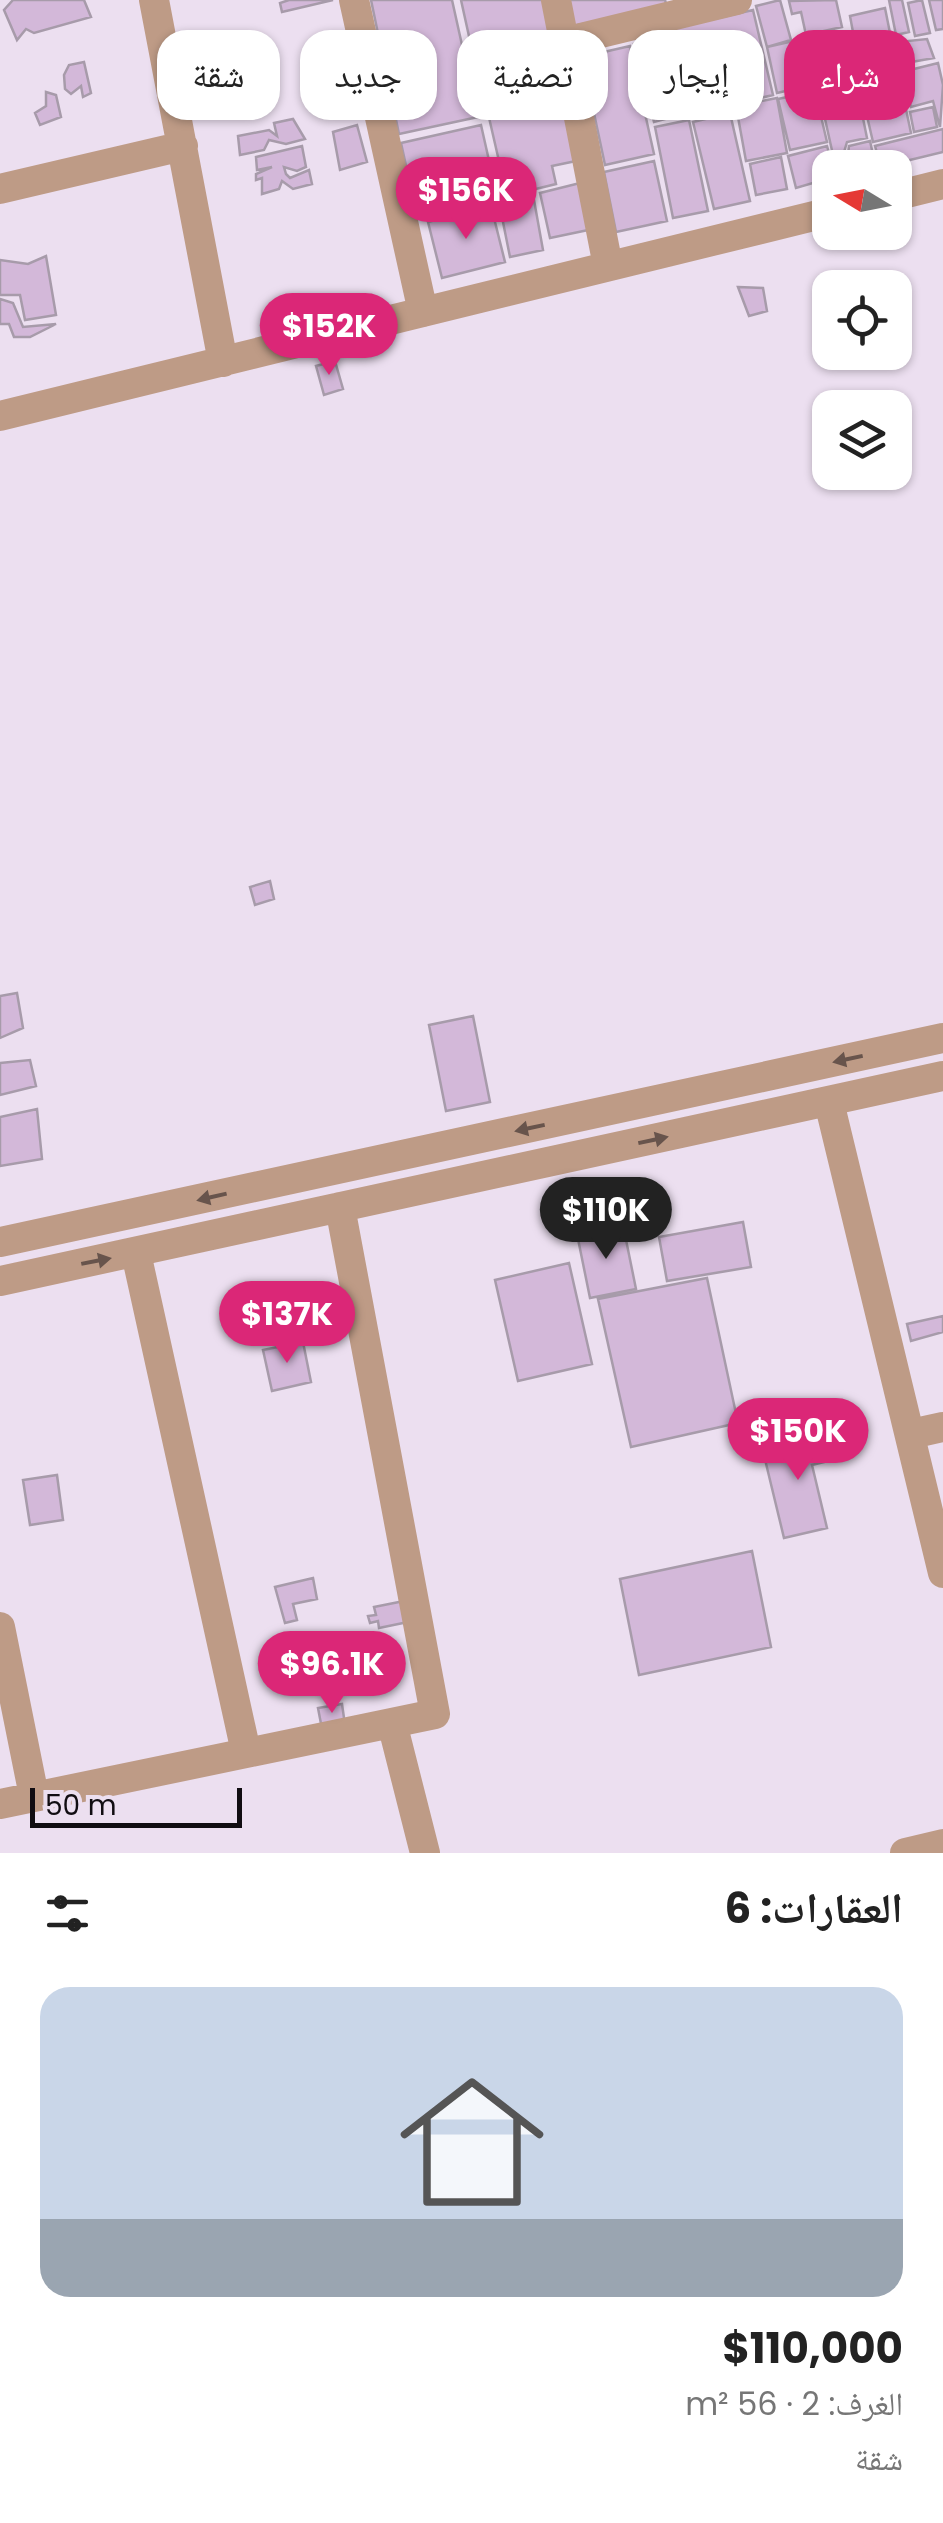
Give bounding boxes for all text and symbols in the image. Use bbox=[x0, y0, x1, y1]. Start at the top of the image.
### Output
chip: شقة bbox=[157, 30, 280, 120]
chip: جديد bbox=[300, 30, 437, 120]
chip: تصفية bbox=[457, 30, 608, 120]
chip: إيجار bbox=[628, 30, 764, 120]
chip: شراء bbox=[784, 30, 915, 120]
north arrow bbox=[812, 150, 912, 250]
map controls bbox=[812, 150, 912, 490]
pin: $156K bbox=[396, 157, 536, 242]
text: $156K bbox=[418, 167, 514, 212]
button: locate bbox=[812, 270, 912, 370]
pin: $152K bbox=[259, 293, 399, 378]
text: $152K bbox=[282, 303, 376, 348]
button: layers bbox=[812, 390, 912, 490]
one-way arrow bbox=[832, 1052, 863, 1068]
one-way arrow bbox=[514, 1121, 545, 1136]
one-way arrow bbox=[637, 1132, 668, 1148]
pin: $110K bbox=[536, 1177, 676, 1262]
text: $110K bbox=[562, 1187, 650, 1232]
one-way arrow bbox=[197, 1190, 228, 1205]
one-way arrow bbox=[80, 1253, 111, 1269]
pin: $137K bbox=[217, 1281, 357, 1366]
text: $137K bbox=[241, 1291, 333, 1336]
pin: $150K bbox=[728, 1398, 868, 1483]
text: $150K bbox=[749, 1408, 847, 1453]
pin: $96.1K bbox=[251, 1631, 413, 1716]
text: $96.1K bbox=[280, 1641, 384, 1686]
scale bar bbox=[30, 1783, 242, 1828]
text: 50 m bbox=[45, 1786, 116, 1825]
text: العقارات: 6 bbox=[725, 1879, 903, 1938]
icon: filters bbox=[40, 1886, 95, 1941]
icon: home bbox=[382, 2052, 562, 2232]
text: $110,000 bbox=[722, 2319, 903, 2378]
text: الغرف: 2 · 56 m² bbox=[685, 2381, 903, 2426]
text: شقة bbox=[855, 2436, 903, 2481]

